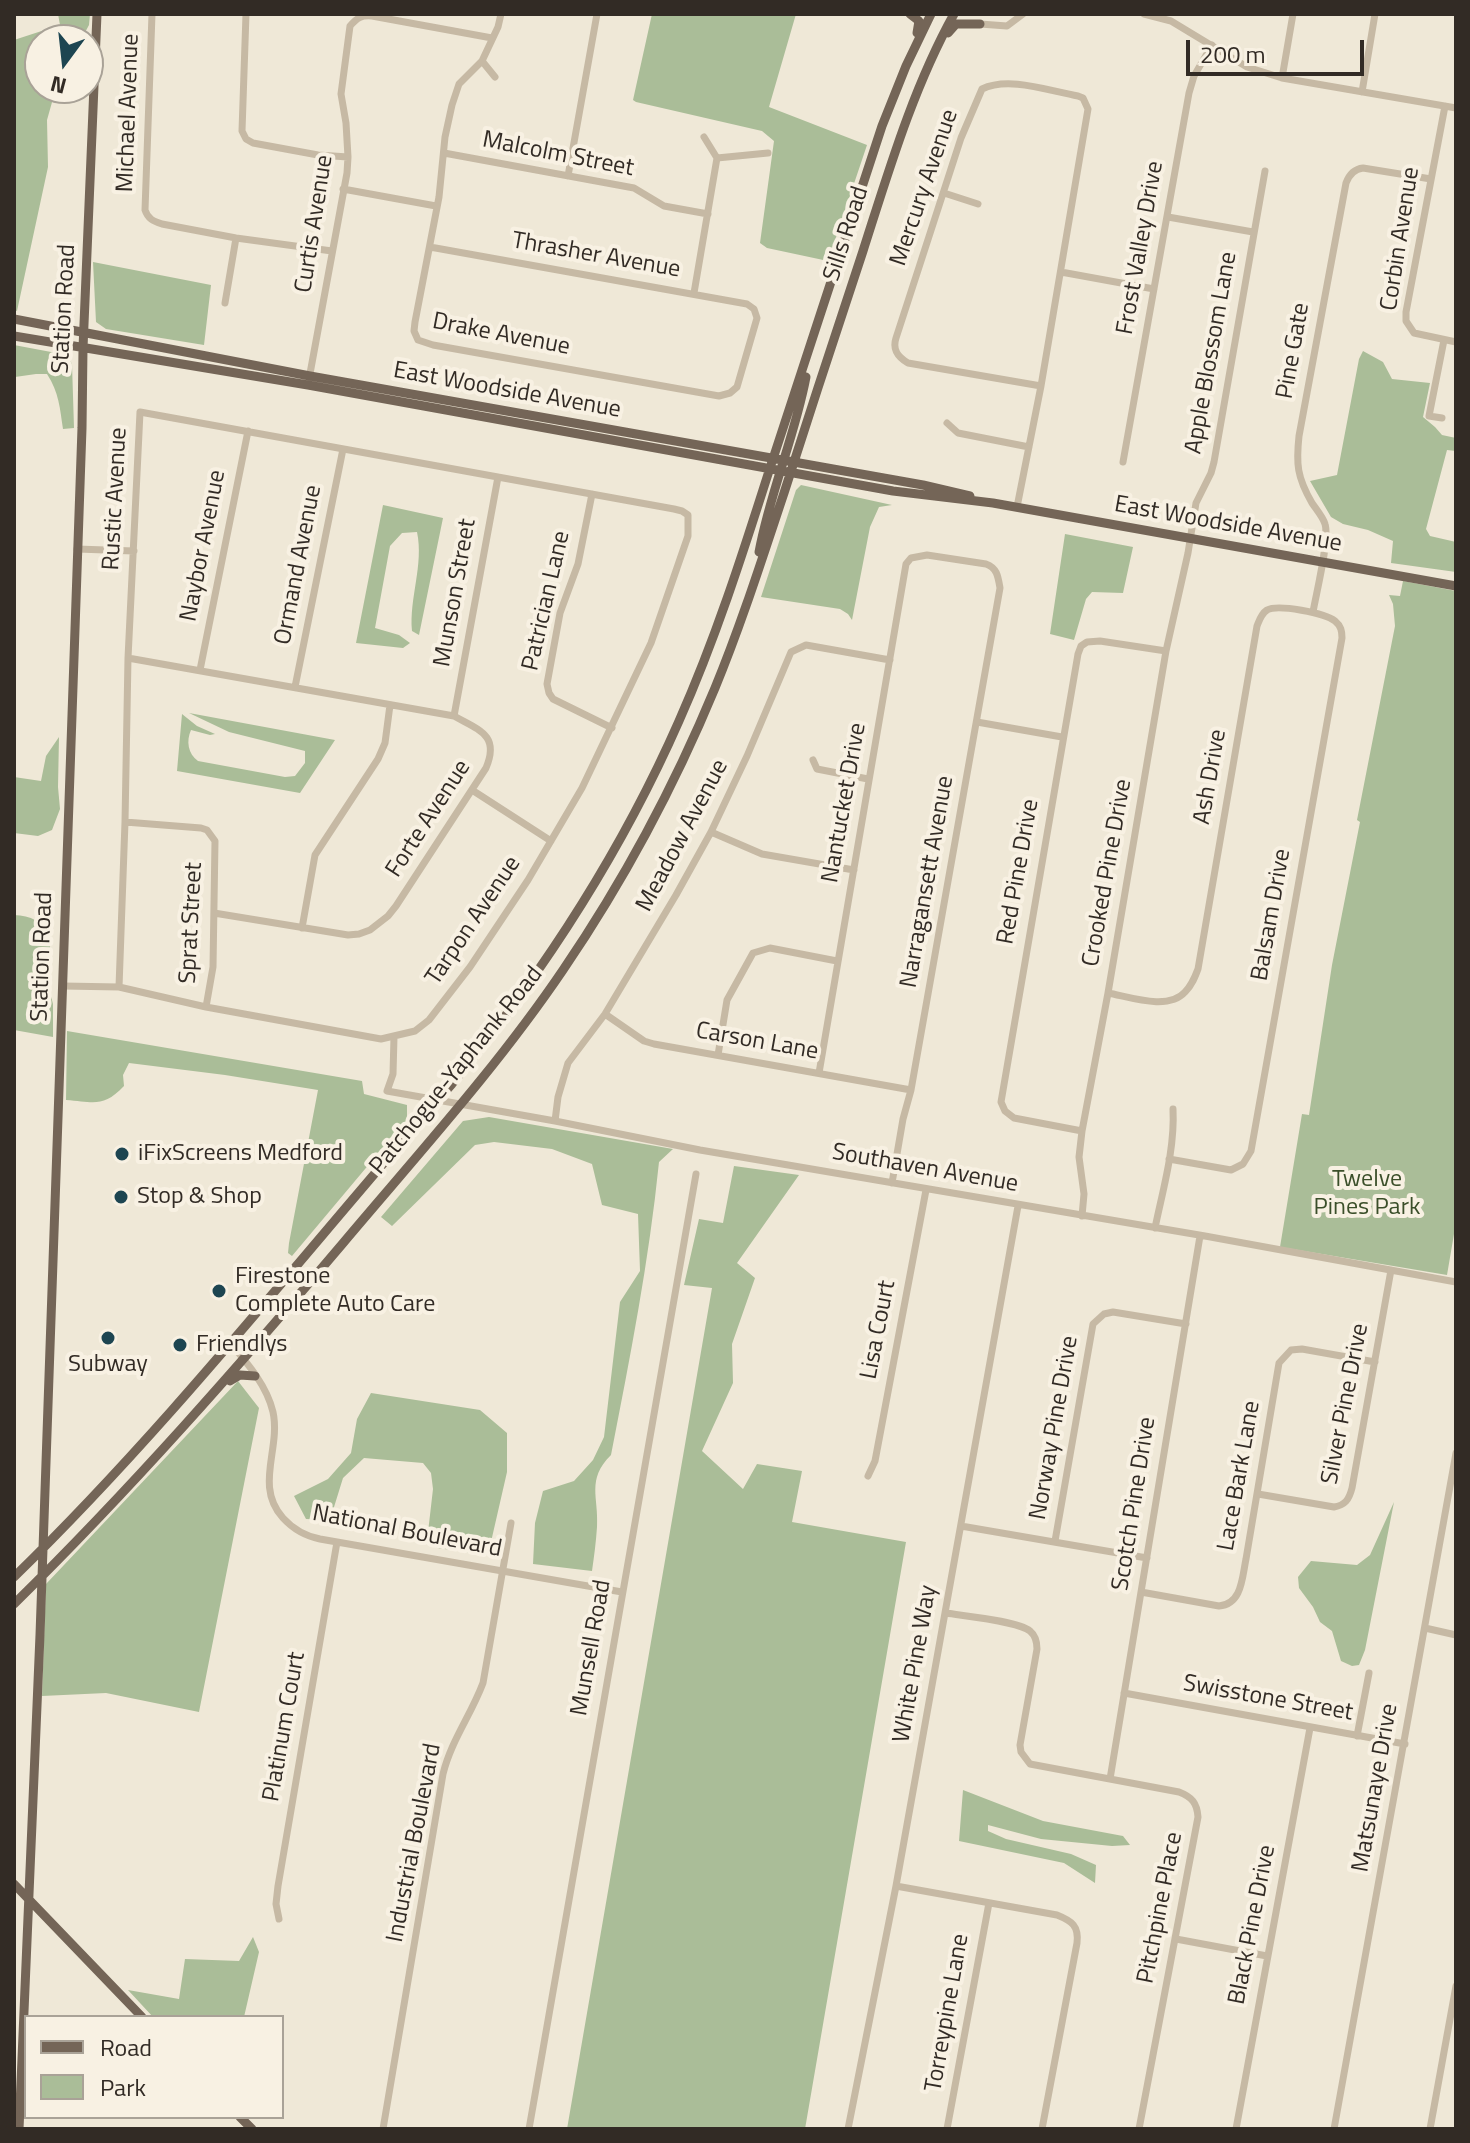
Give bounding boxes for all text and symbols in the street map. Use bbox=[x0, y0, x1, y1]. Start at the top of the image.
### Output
north arrow bbox=[24, 24, 104, 104]
scale bar bbox=[1190, 24, 1368, 74]
street label: Michael Avenue bbox=[112, 33, 146, 193]
text: 200 m bbox=[1200, 36, 1266, 72]
text: N bbox=[47, 67, 70, 104]
street label: Mercury Avenue bbox=[885, 106, 965, 270]
street label: Malcolm Street bbox=[480, 126, 636, 184]
street label: Curtis Avenue bbox=[290, 153, 340, 295]
street label: Frost Valley Drive bbox=[1112, 159, 1170, 337]
street label: Corbin Avenue bbox=[1375, 165, 1427, 313]
street label: Sills Road bbox=[818, 183, 876, 285]
street label: Thrasher Avenue bbox=[509, 227, 683, 285]
street label: Station Road bbox=[47, 243, 83, 375]
street label: Apple Blossom Lane bbox=[1180, 250, 1244, 456]
street label: Pine Gate bbox=[1271, 301, 1317, 401]
street label: Drake Avenue bbox=[430, 308, 572, 362]
street label: East Woodside Avenue bbox=[391, 357, 623, 425]
street label: Rustic Avenue bbox=[98, 427, 134, 571]
street label: Naybor Avenue bbox=[175, 468, 233, 624]
street label: Ormand Avenue bbox=[269, 483, 329, 647]
street label: East Woodside Avenue bbox=[1112, 491, 1344, 559]
street label: Munson Street bbox=[429, 517, 483, 669]
street label: Patrician Lane bbox=[517, 528, 577, 674]
street label: Nantucket Drive bbox=[817, 721, 873, 885]
street label: Ash Drive bbox=[1188, 727, 1234, 827]
street label: Forte Avenue bbox=[380, 755, 478, 883]
street label: Meadow Avenue bbox=[631, 755, 735, 917]
street label: Narragansett Avenue bbox=[895, 774, 961, 990]
street label: Crooked Pine Drive bbox=[1077, 777, 1139, 969]
street label: Red Pine Drive bbox=[992, 797, 1046, 947]
street label: Balsam Drive bbox=[1246, 847, 1298, 983]
street label: Tarpon Avenue bbox=[420, 851, 528, 991]
street label: Sprat Street bbox=[174, 862, 210, 984]
street label: Station Road bbox=[26, 892, 60, 1022]
street label: Patchogue-Yaphank Road bbox=[364, 961, 550, 1181]
street label: Carson Lane bbox=[693, 1017, 821, 1067]
street label: Southaven Avenue bbox=[830, 1138, 1020, 1200]
place label: iFixScreens Medford bbox=[138, 1140, 343, 1168]
marker: iFixScreens Medford bbox=[113, 1145, 131, 1163]
park label: Twelve Pines Park bbox=[1314, 1166, 1420, 1222]
place label: Stop & Shop bbox=[137, 1183, 262, 1211]
marker: Stop & Shop bbox=[112, 1188, 130, 1206]
place label: Firestone Complete Auto Care bbox=[235, 1263, 435, 1319]
street label: Lisa Court bbox=[855, 1278, 903, 1382]
marker: Firestone Complete Auto Care bbox=[210, 1282, 228, 1300]
street label: Silver Pine Drive bbox=[1316, 1321, 1376, 1487]
marker: Subway bbox=[99, 1329, 117, 1347]
place label: Friendlys bbox=[196, 1331, 288, 1359]
street label: Norway Pine Drive bbox=[1025, 1334, 1085, 1522]
marker: Friendlys bbox=[171, 1336, 189, 1354]
place label: Subway bbox=[68, 1351, 148, 1379]
street label: Lace Bark Lane bbox=[1213, 1399, 1267, 1553]
street label: Scotch Pine Drive bbox=[1107, 1415, 1163, 1593]
street label: National Boulevard bbox=[310, 1500, 504, 1564]
street label: Munsell Road bbox=[566, 1578, 618, 1718]
street label: White Pine Way bbox=[888, 1583, 944, 1745]
street label: Platinum Court bbox=[258, 1650, 312, 1804]
street label: Swisstone Street bbox=[1181, 1670, 1355, 1728]
street label: Matsunaye Drive bbox=[1347, 1702, 1405, 1874]
street label: Industrial Boulevard bbox=[382, 1741, 448, 1945]
street label: Pitchpine Place bbox=[1132, 1830, 1190, 1986]
street label: Black Pine Drive bbox=[1223, 1843, 1283, 2007]
street label: Torreypine Lane bbox=[920, 1932, 976, 2094]
legend bbox=[24, 2015, 284, 2119]
text: Road bbox=[100, 2029, 152, 2065]
text: Park bbox=[100, 2069, 146, 2105]

